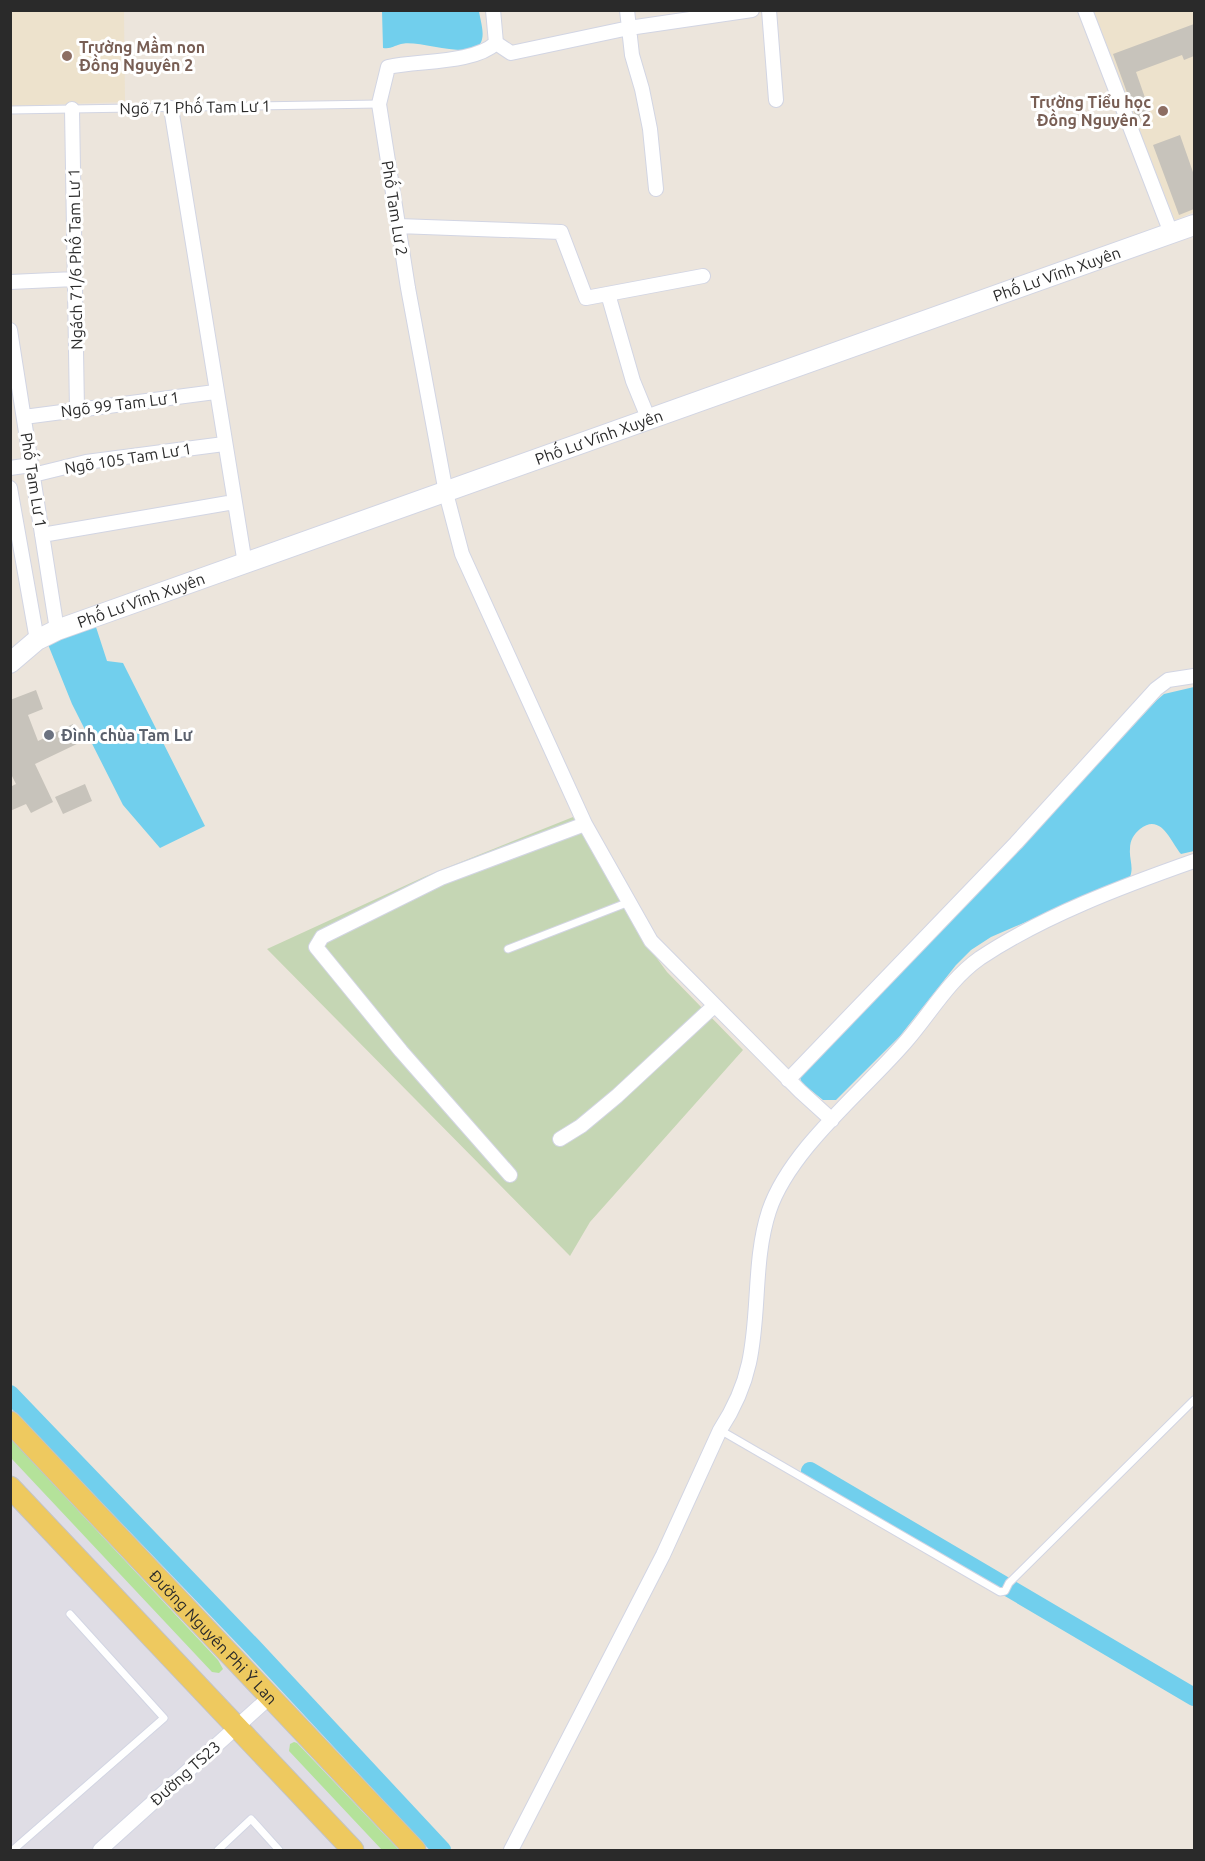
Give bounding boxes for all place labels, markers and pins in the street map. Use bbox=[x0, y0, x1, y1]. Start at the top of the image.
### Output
place label: Trường Mầm non Đồng Nguyên 2 bbox=[79, 35, 205, 74]
marker: Trường Mầm non Đồng Nguyên 2 bbox=[60, 49, 74, 63]
place label: Trường Tiểu học Đồng Nguyên 2 bbox=[1030, 93, 1151, 129]
marker: Trường Tiểu học Đồng Nguyên 2 bbox=[1156, 104, 1170, 118]
place label: Đình chùa Tam Lư bbox=[61, 726, 193, 744]
marker: Đình chùa Tam Lư bbox=[42, 728, 56, 742]

